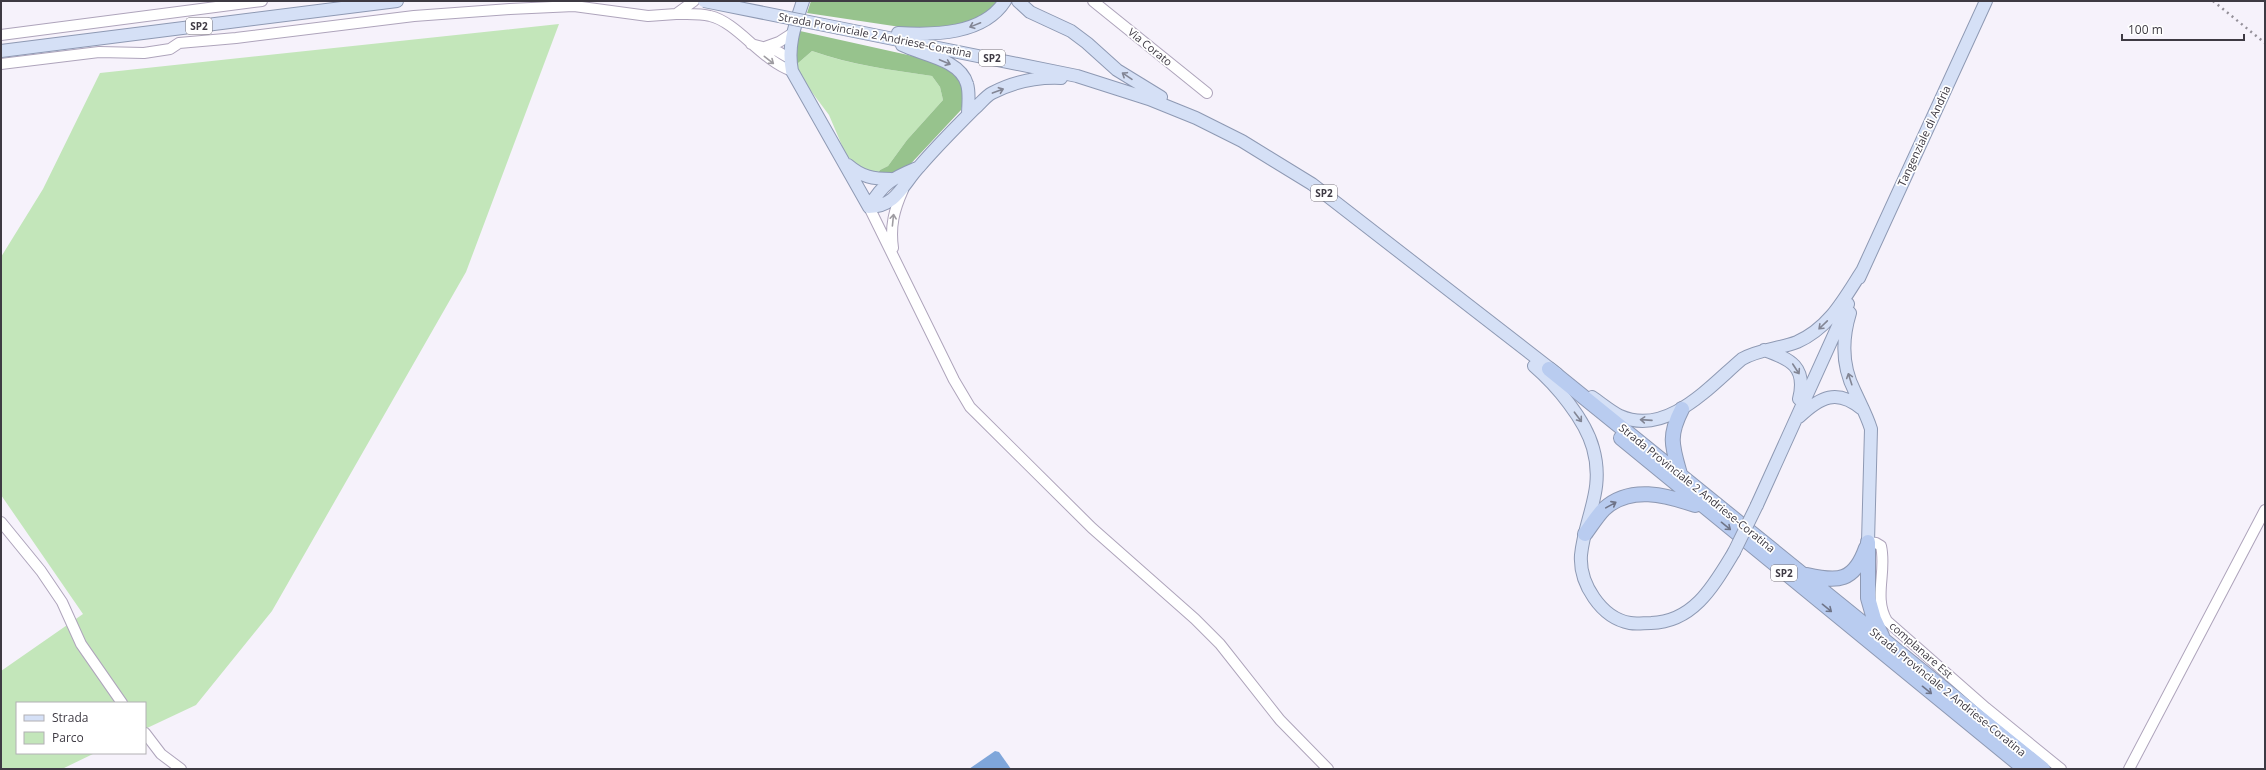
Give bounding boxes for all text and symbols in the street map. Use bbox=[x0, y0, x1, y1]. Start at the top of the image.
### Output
street label: Strada Provinciale 2 Andriese-Coratina bbox=[777, 8, 973, 61]
scale bar bbox=[2122, 16, 2244, 42]
road number: SP2 bbox=[186, 18, 212, 34]
one-way arrow bbox=[969, 21, 981, 29]
text: 100 m bbox=[2128, 21, 2163, 38]
street label: Via Corato bbox=[1125, 24, 1176, 69]
road number: SP2 bbox=[979, 50, 1005, 66]
one-way arrow bbox=[764, 55, 775, 64]
one-way arrow bbox=[938, 59, 950, 66]
one-way arrow bbox=[1121, 72, 1133, 80]
street label: Tangenziale di Andria bbox=[1894, 83, 1954, 189]
one-way arrow bbox=[991, 86, 1003, 94]
road number: SP2 bbox=[1311, 185, 1337, 201]
one-way arrow bbox=[889, 214, 897, 227]
one-way arrow bbox=[1818, 320, 1828, 330]
one-way arrow bbox=[1792, 364, 1800, 375]
one-way arrow bbox=[1846, 373, 1853, 386]
one-way arrow bbox=[1574, 411, 1582, 422]
one-way arrow bbox=[1640, 416, 1653, 423]
street label: Strada Provinciale 2 Andriese-Coratina bbox=[1616, 420, 1778, 555]
one-way arrow bbox=[1605, 501, 1617, 509]
one-way arrow bbox=[1720, 521, 1731, 530]
road number: SP2 bbox=[1771, 565, 1797, 581]
one-way arrow bbox=[1821, 603, 1832, 612]
street label: complanare Est bbox=[1886, 618, 1956, 681]
street label: Strada Provinciale 2 Andriese-Coratina bbox=[1867, 624, 2029, 759]
one-way arrow bbox=[1922, 685, 1933, 694]
legend bbox=[16, 702, 146, 754]
text: Strada bbox=[52, 709, 88, 726]
text: Parco bbox=[52, 729, 84, 746]

